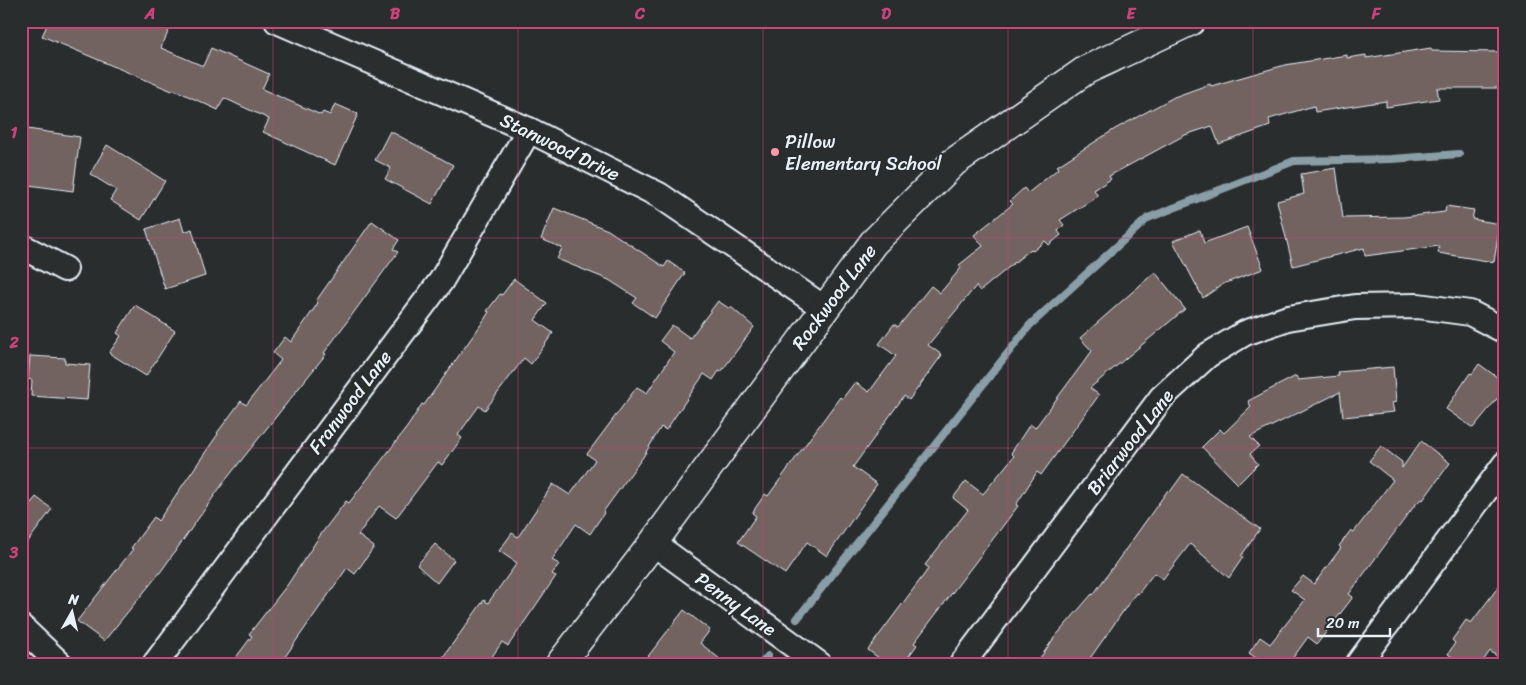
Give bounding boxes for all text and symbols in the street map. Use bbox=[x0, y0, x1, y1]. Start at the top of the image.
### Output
text: A bbox=[144, 0, 155, 28]
text: B bbox=[390, 0, 401, 28]
text: C bbox=[634, 0, 646, 28]
text: D bbox=[881, 0, 891, 28]
text: E bbox=[1127, 0, 1137, 28]
text: F bbox=[1371, 0, 1382, 28]
street label: Stanwood Drive bbox=[494, 104, 626, 190]
text: 1 bbox=[11, 118, 18, 147]
place label: Pillow Elementary School bbox=[785, 125, 942, 180]
marker: Pillow Elementary School bbox=[769, 146, 781, 158]
street label: Rockwood Lane bbox=[783, 236, 885, 357]
text: 2 bbox=[8, 328, 19, 357]
street label: Franwood Lane bbox=[300, 343, 400, 461]
street label: Briarwood Lane bbox=[1078, 382, 1182, 502]
text: 3 bbox=[9, 538, 19, 567]
street label: Penny Lane bbox=[688, 563, 784, 645]
text: N bbox=[66, 586, 81, 613]
north arrow bbox=[48, 588, 98, 638]
scale bar bbox=[1318, 605, 1391, 637]
text: 20 m bbox=[1326, 610, 1360, 636]

